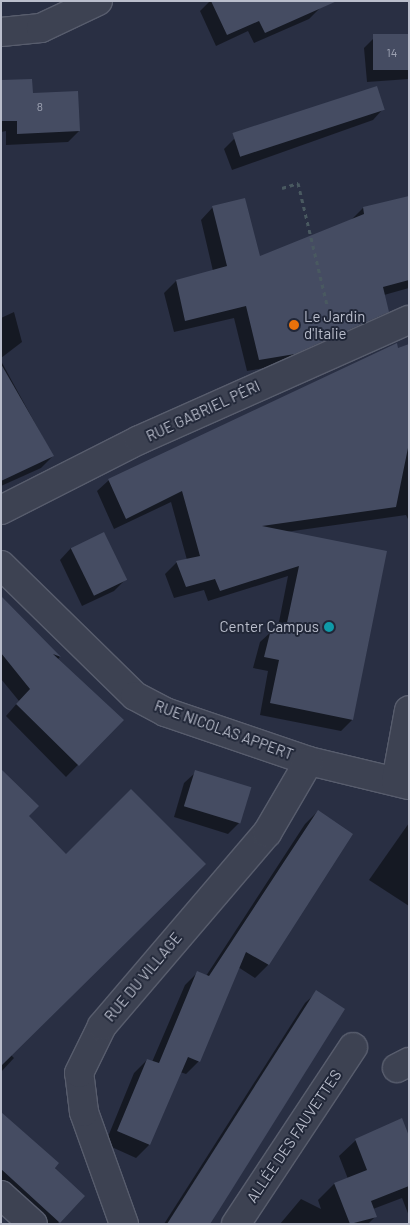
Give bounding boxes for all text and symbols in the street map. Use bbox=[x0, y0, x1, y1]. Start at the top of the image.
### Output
house number: 14 bbox=[387, 46, 397, 60]
house number: 8 bbox=[37, 100, 43, 114]
place label: Le Jardin d'Italie bbox=[304, 307, 365, 342]
marker: Le Jardin d'Italie bbox=[288, 319, 300, 331]
street label: RUE GABRIEL PÉRI bbox=[143, 377, 263, 445]
place label: Center Campus bbox=[220, 618, 319, 636]
marker: Center Campus bbox=[323, 621, 335, 633]
street label: RUE NICOLAS APPERT bbox=[152, 696, 296, 764]
street label: RUE DU VILLAGE bbox=[101, 929, 185, 1025]
street label: ALLÉE DES FAUVETTES bbox=[243, 1066, 345, 1206]

